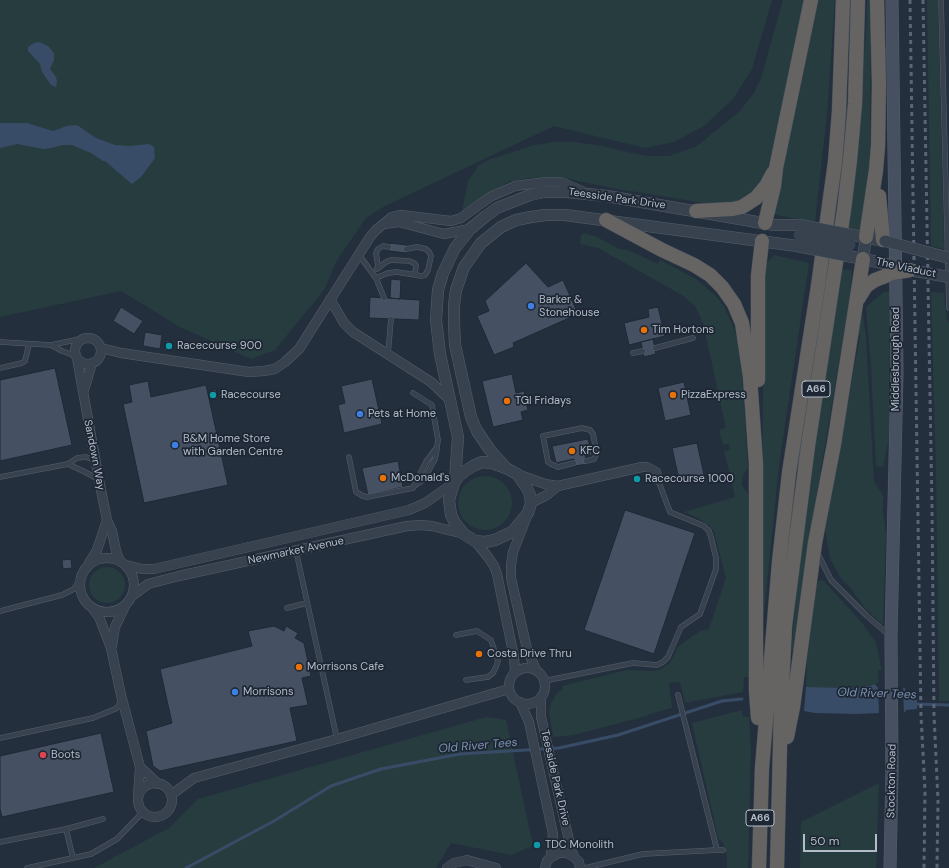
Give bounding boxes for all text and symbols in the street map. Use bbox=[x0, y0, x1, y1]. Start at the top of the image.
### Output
street label: Teesside Park Drive bbox=[567, 186, 667, 212]
street label: The Viaduct bbox=[875, 255, 937, 281]
place label: Barker & Stonehouse bbox=[539, 293, 600, 319]
marker: Barker & Stonehouse bbox=[526, 301, 536, 311]
street label: Middlesbrough Road bbox=[889, 307, 903, 411]
place label: Tim Hortons bbox=[652, 323, 714, 337]
marker: Tim Hortons bbox=[639, 325, 649, 335]
place label: Racecourse 900 bbox=[177, 339, 262, 353]
marker: Racecourse 900 bbox=[164, 341, 174, 351]
road number: A66 bbox=[802, 381, 830, 397]
place label: Racecourse bbox=[221, 388, 281, 402]
place label: PizzaExpress bbox=[681, 388, 746, 402]
marker: Racecourse bbox=[208, 390, 218, 400]
marker: PizzaExpress bbox=[668, 390, 678, 400]
place label: TGI Fridays bbox=[515, 394, 571, 408]
marker: TGI Fridays bbox=[502, 396, 512, 406]
place label: Pets at Home bbox=[368, 407, 436, 421]
marker: Pets at Home bbox=[355, 409, 365, 419]
street label: Sandown Way bbox=[81, 419, 107, 491]
place label: B&M Home Store with Garden Centre bbox=[183, 432, 283, 458]
marker: B&M Home Store with Garden Centre bbox=[170, 440, 180, 450]
place label: KFC bbox=[580, 444, 600, 458]
marker: KFC bbox=[567, 446, 577, 456]
place label: McDonald's bbox=[391, 471, 450, 485]
place label: Racecourse 1000 bbox=[645, 472, 734, 486]
marker: McDonald's bbox=[378, 473, 388, 483]
marker: Racecourse 1000 bbox=[632, 474, 642, 484]
street label: Newmarket Avenue bbox=[247, 534, 345, 568]
place label: Costa Drive Thru bbox=[487, 647, 572, 661]
marker: Costa Drive Thru bbox=[474, 649, 484, 659]
place label: Morrisons Cafe bbox=[307, 660, 384, 674]
marker: Morrisons Cafe bbox=[294, 662, 304, 672]
place label: Morrisons bbox=[243, 685, 293, 699]
water label: Old River Tees bbox=[837, 685, 917, 703]
marker: Morrisons bbox=[230, 687, 240, 697]
street label: Teesside Park Drive bbox=[538, 729, 572, 827]
water label: Old River Tees bbox=[438, 735, 518, 757]
street label: Stockton Road bbox=[885, 744, 899, 818]
place label: Boots bbox=[51, 748, 80, 762]
marker: Boots bbox=[38, 750, 48, 760]
road number: A66 bbox=[746, 810, 774, 826]
scale bar bbox=[805, 826, 879, 852]
text: 50 m bbox=[810, 833, 839, 849]
place label: TDC Monolith bbox=[545, 838, 614, 852]
marker: TDC Monolith bbox=[532, 840, 542, 850]

